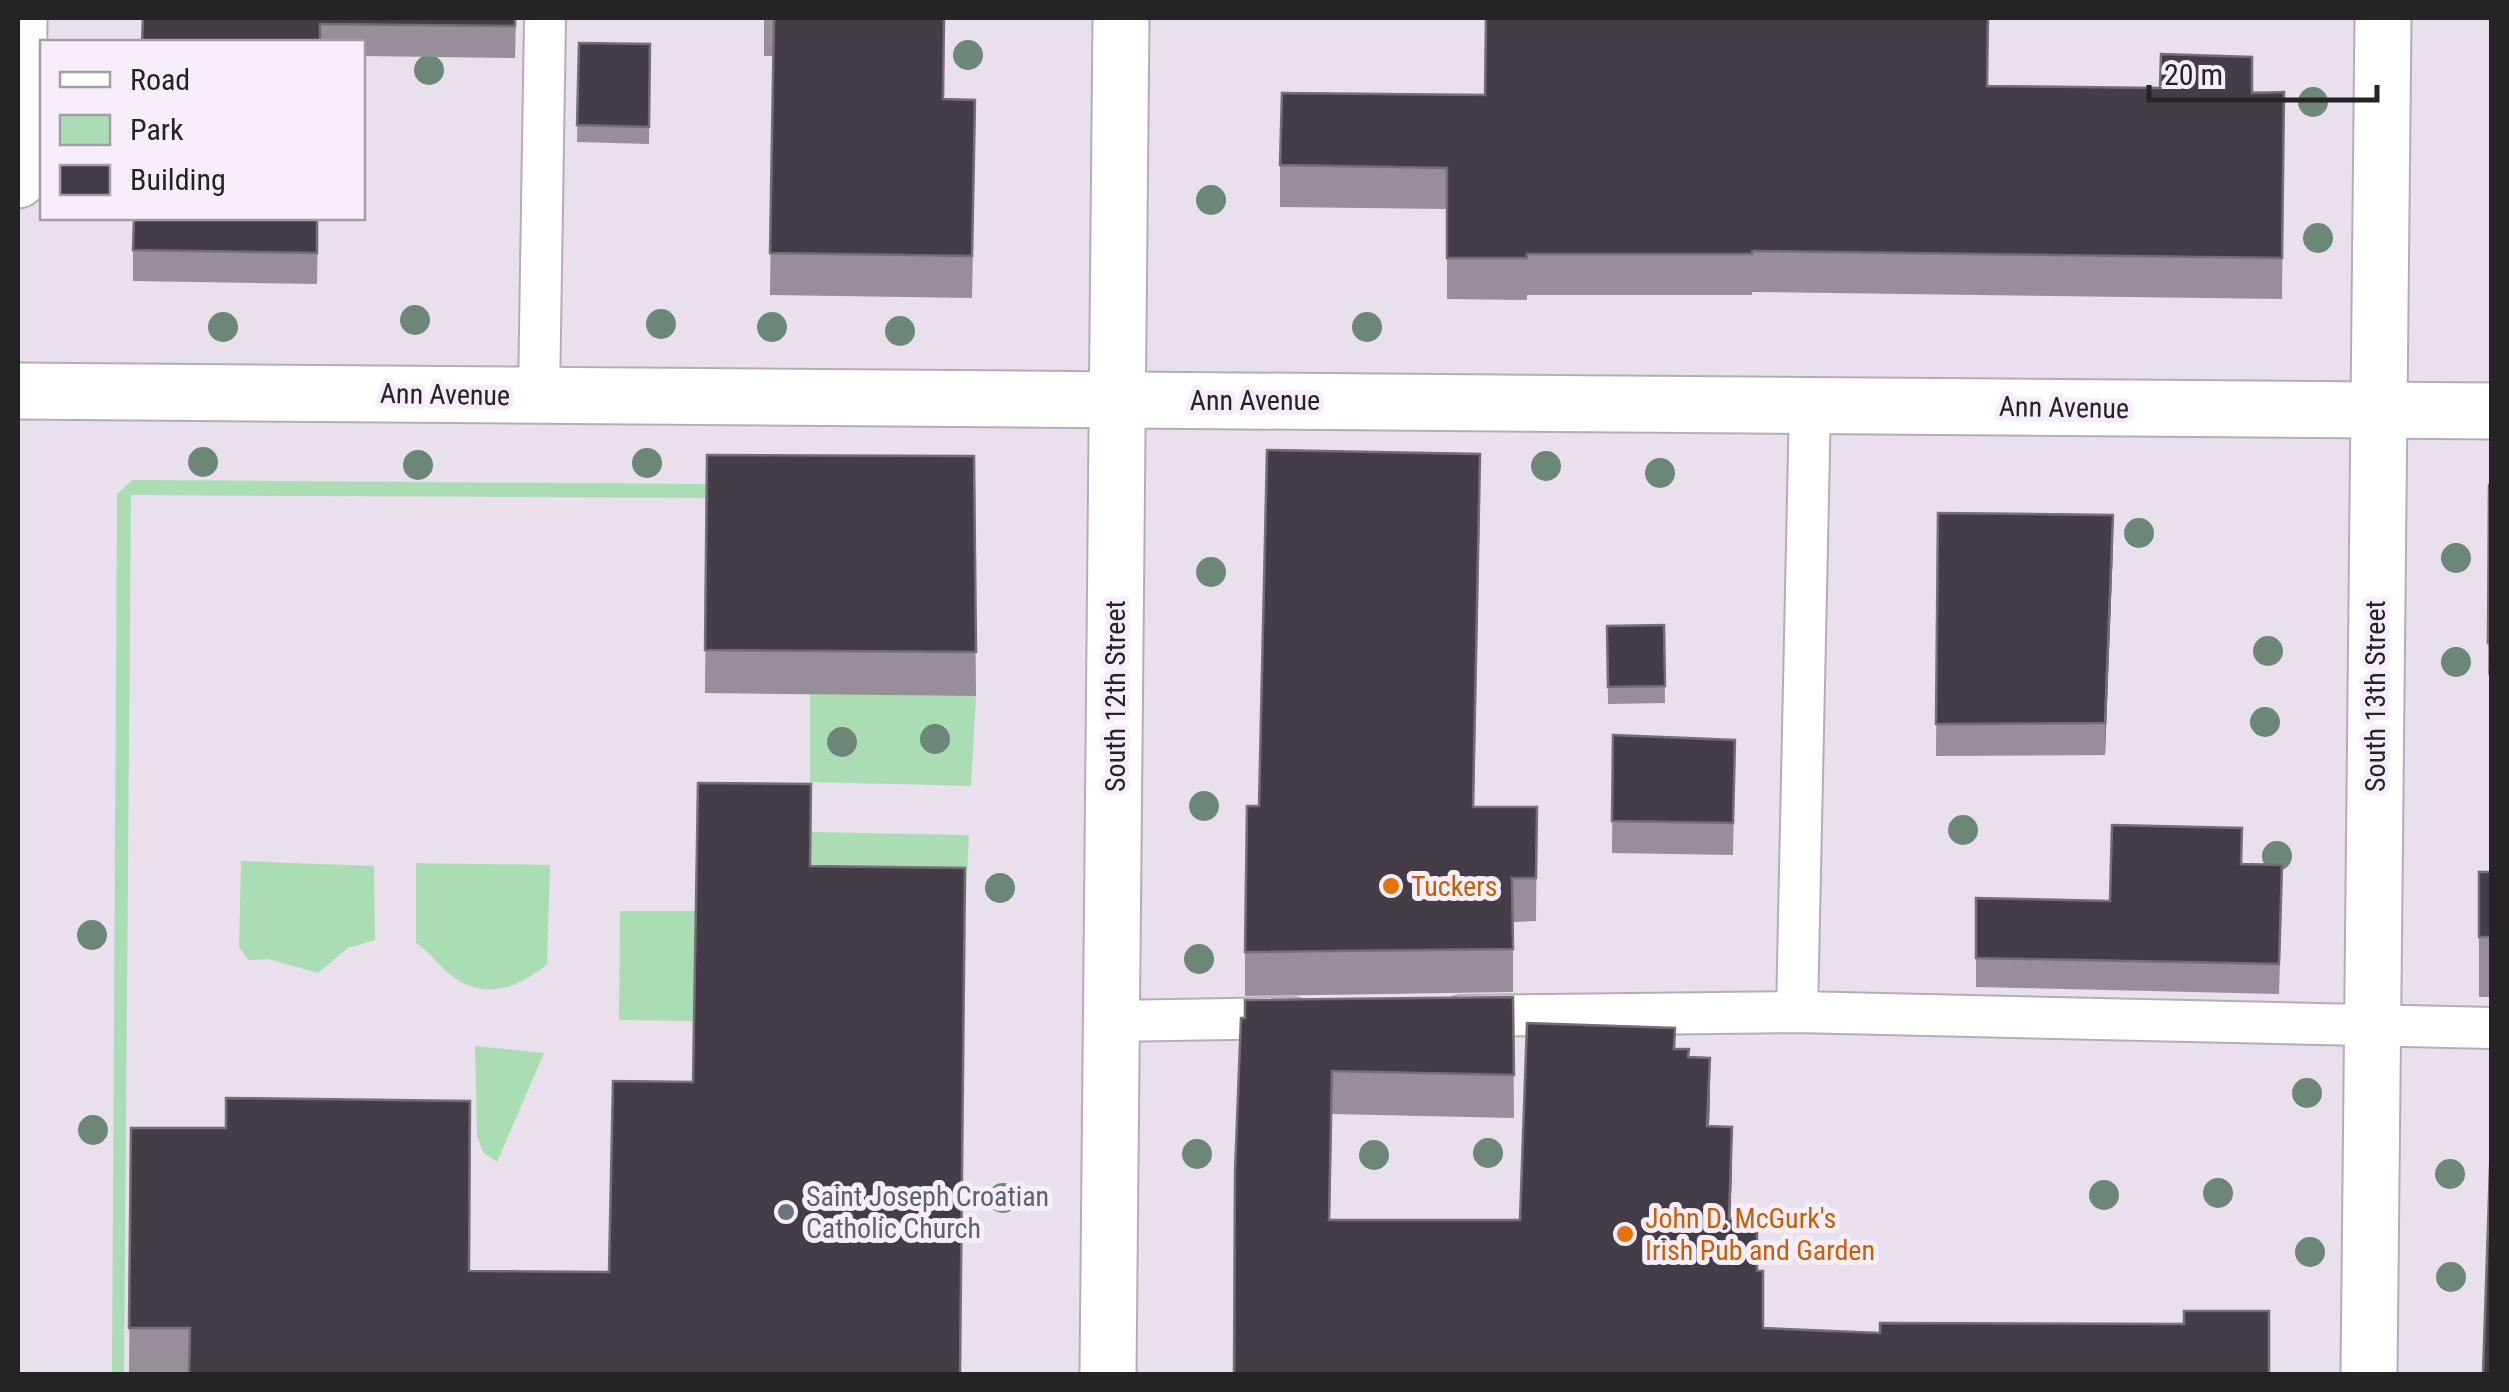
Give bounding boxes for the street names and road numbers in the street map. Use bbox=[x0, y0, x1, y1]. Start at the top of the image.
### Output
street label: Ann Avenue bbox=[380, 377, 510, 412]
street label: Ann Avenue bbox=[1190, 384, 1320, 417]
street label: Ann Avenue bbox=[1999, 390, 2129, 425]
street label: South 12th Street bbox=[1099, 600, 1132, 792]
street label: South 13th Street bbox=[2359, 600, 2392, 792]

